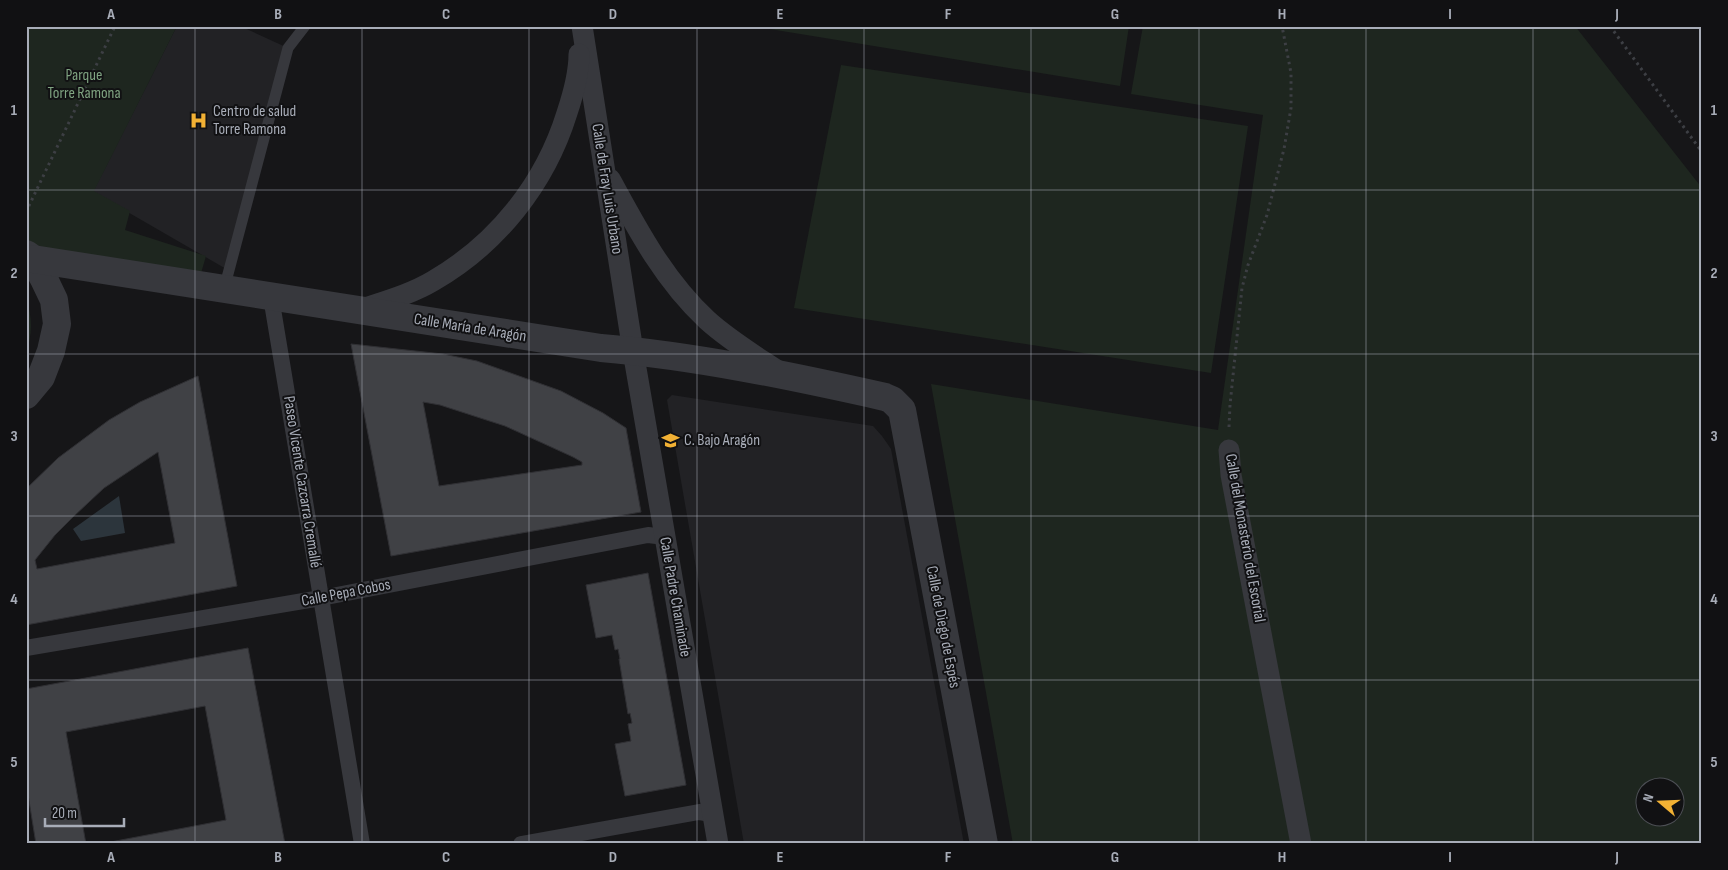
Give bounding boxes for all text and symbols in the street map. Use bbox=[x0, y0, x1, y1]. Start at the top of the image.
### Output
text: A bbox=[106, 5, 115, 24]
text: B bbox=[274, 5, 282, 24]
text: C bbox=[442, 5, 450, 24]
text: D bbox=[609, 5, 617, 24]
text: E bbox=[777, 5, 784, 24]
text: F bbox=[945, 5, 952, 24]
text: G bbox=[1111, 5, 1119, 24]
text: H bbox=[1278, 5, 1286, 24]
text: I bbox=[1448, 5, 1452, 24]
text: J bbox=[1614, 5, 1619, 24]
park label: Parque Torre Ramona bbox=[47, 66, 121, 103]
text: 1 bbox=[11, 101, 18, 120]
text: 1 bbox=[1711, 101, 1718, 120]
place label: Centro de salud Torre Ramona bbox=[213, 102, 296, 139]
hospital icon: Centro de salud Torre Ramona bbox=[189, 110, 209, 130]
street label: Calle de Fray Luis Urbano bbox=[587, 122, 627, 256]
text: 2 bbox=[10, 264, 18, 283]
text: 2 bbox=[1710, 264, 1718, 283]
street label: Calle María de Aragón bbox=[412, 310, 528, 346]
street label: Paseo Vicente Cazcarra Cremallé bbox=[279, 395, 325, 569]
text: 3 bbox=[10, 427, 18, 446]
text: 3 bbox=[1710, 427, 1718, 446]
school or university icon: C. Bajo Aragón bbox=[660, 430, 680, 450]
place label: C. Bajo Aragón bbox=[684, 431, 760, 450]
street label: Calle del Monasterio del Escorial bbox=[1221, 452, 1269, 624]
street label: Calle Padre Chaminade bbox=[655, 536, 695, 658]
street label: Calle de Diego de Espés bbox=[922, 564, 964, 690]
street label: Calle Pepa Cobos bbox=[300, 575, 392, 611]
text: 4 bbox=[10, 590, 18, 609]
text: 4 bbox=[1710, 590, 1718, 609]
text: 5 bbox=[10, 753, 18, 772]
text: 5 bbox=[1710, 753, 1718, 772]
north arrow bbox=[1636, 778, 1686, 828]
text: N bbox=[1639, 792, 1657, 804]
scale bar bbox=[45, 795, 124, 827]
text: 20 m bbox=[52, 804, 77, 823]
text: A bbox=[106, 848, 115, 867]
text: B bbox=[274, 848, 282, 867]
text: C bbox=[442, 848, 450, 867]
text: D bbox=[609, 848, 617, 867]
text: E bbox=[777, 848, 784, 867]
text: F bbox=[945, 848, 952, 867]
text: G bbox=[1111, 848, 1119, 867]
text: H bbox=[1278, 848, 1286, 867]
text: I bbox=[1448, 848, 1452, 867]
text: J bbox=[1614, 848, 1619, 867]

